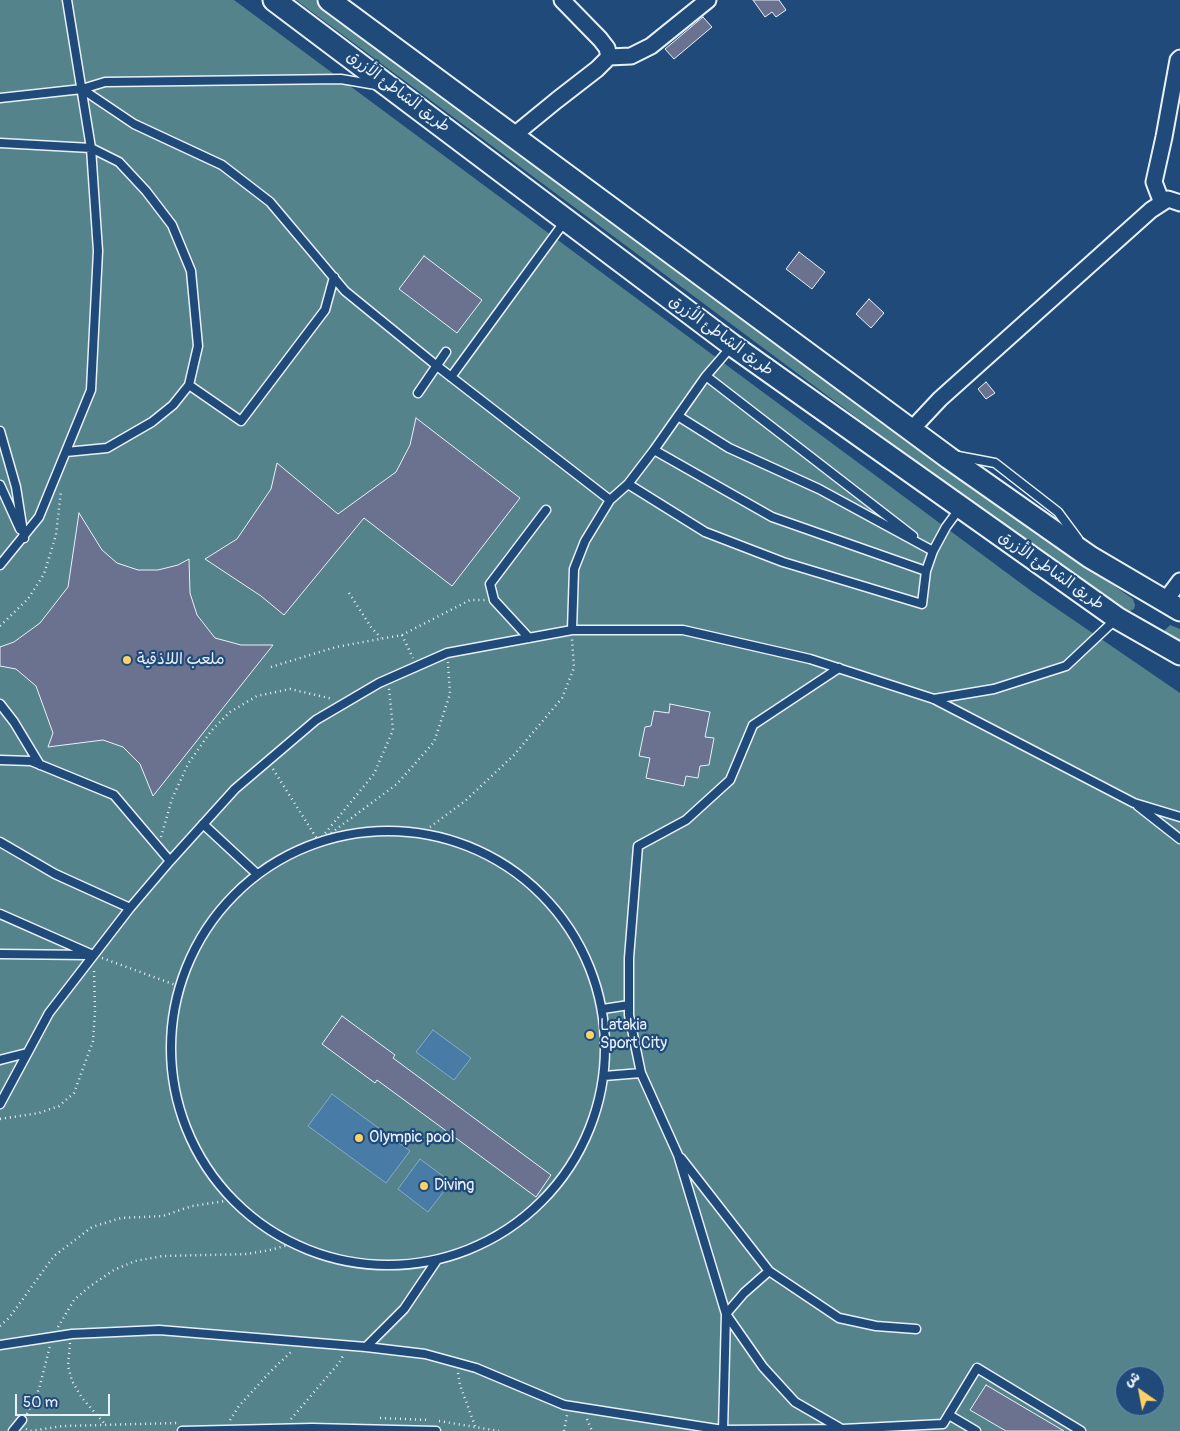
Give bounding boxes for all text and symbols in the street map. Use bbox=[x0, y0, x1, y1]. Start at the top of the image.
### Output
street label: طريق الشاطئ الأزرق bbox=[342, 47, 454, 137]
street label: طريق الشاطئ الأزرق bbox=[665, 292, 777, 380]
street label: طريق الشاطئ الأزرق bbox=[994, 527, 1108, 615]
place label: ملعب اللاذقية bbox=[137, 650, 224, 670]
marker: ملعب اللاذقية bbox=[121, 654, 133, 666]
place label: Latakia Sport City bbox=[600, 1016, 667, 1054]
marker: Latakia Sport City bbox=[584, 1029, 596, 1041]
place label: Olympic pool bbox=[369, 1128, 455, 1148]
marker: Olympic pool bbox=[353, 1132, 365, 1144]
place label: Diving bbox=[434, 1176, 474, 1196]
marker: Diving bbox=[418, 1180, 430, 1192]
north arrow bbox=[1115, 1366, 1165, 1416]
text: ش bbox=[1121, 1368, 1143, 1390]
scale bar bbox=[18, 1384, 112, 1416]
text: 50 m bbox=[23, 1393, 58, 1412]

